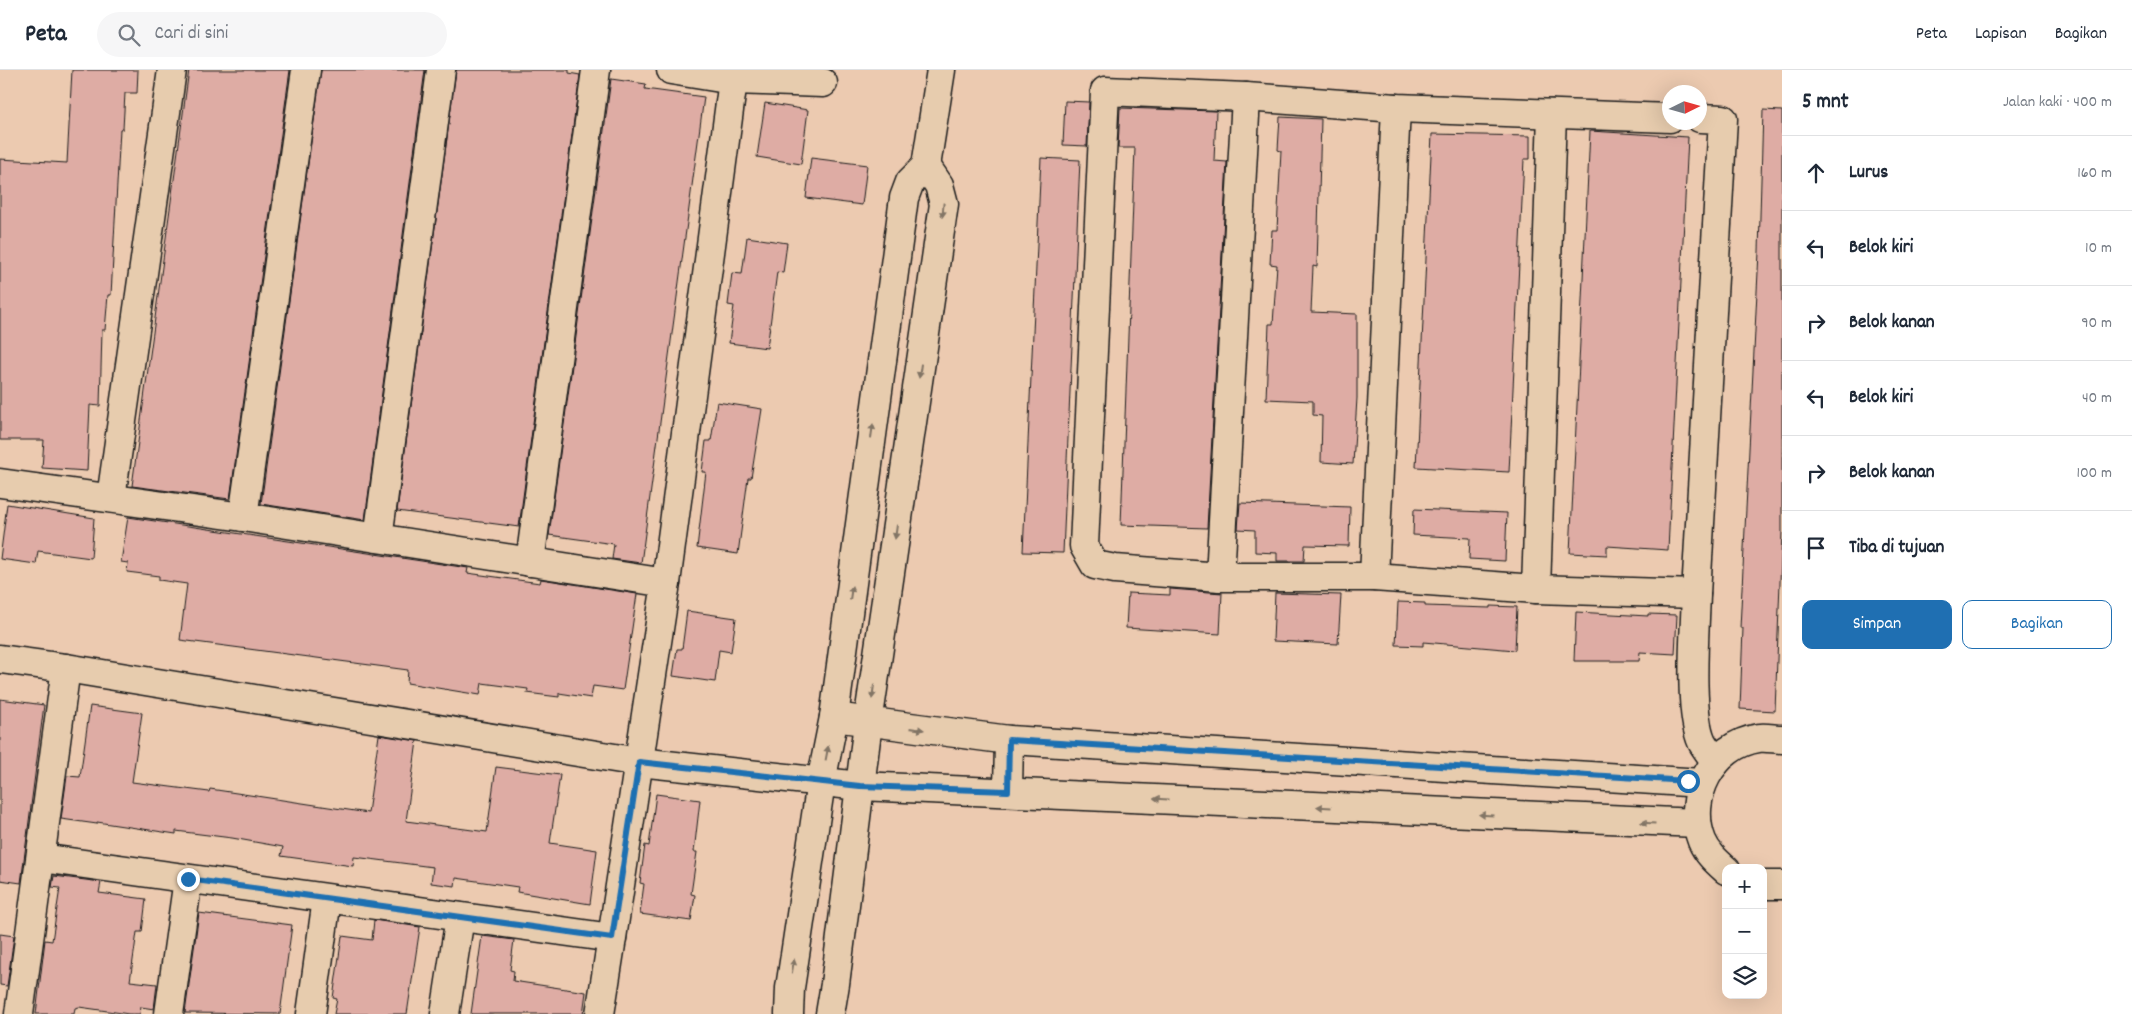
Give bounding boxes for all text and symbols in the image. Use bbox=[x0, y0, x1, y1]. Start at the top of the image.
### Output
search box bbox=[97, 12, 447, 57]
text: Peta bbox=[25, 18, 67, 52]
icon: search bbox=[115, 21, 143, 49]
text: Cari di sini bbox=[155, 21, 228, 48]
text: Peta bbox=[1916, 22, 1947, 47]
text: Lapisan bbox=[1975, 22, 2027, 47]
text: Bagikan bbox=[2055, 22, 2107, 47]
north arrow bbox=[1662, 85, 1707, 130]
text: 5 mnt bbox=[1802, 88, 1848, 118]
text: Jalan kaki · 400 m bbox=[2003, 91, 2112, 114]
icon: ahead bbox=[1802, 159, 1830, 187]
text: Lurus bbox=[1849, 160, 1888, 187]
text: 160 m bbox=[2077, 162, 2112, 185]
one-way arrow bbox=[939, 203, 947, 219]
icon: left bbox=[1802, 234, 1830, 262]
text: Belok kiri bbox=[1849, 235, 1913, 262]
text: 10 m bbox=[2085, 237, 2112, 260]
icon: right bbox=[1802, 309, 1830, 337]
text: Belok kanan bbox=[1849, 310, 1935, 337]
text: 90 m bbox=[2081, 312, 2112, 335]
one-way arrow bbox=[916, 363, 924, 379]
icon: left bbox=[1802, 384, 1830, 412]
text: Belok kiri bbox=[1849, 385, 1913, 412]
text: 40 m bbox=[2082, 387, 2112, 410]
one-way arrow bbox=[869, 423, 877, 439]
icon: right bbox=[1802, 459, 1830, 487]
text: Belok kanan bbox=[1849, 460, 1935, 487]
text: 100 m bbox=[2076, 462, 2112, 485]
one-way arrow bbox=[892, 524, 900, 540]
icon: arrive bbox=[1802, 534, 1830, 562]
text: Tiba di tujuan bbox=[1849, 535, 1944, 562]
one-way arrow bbox=[847, 584, 855, 600]
button: Simpan bbox=[1802, 600, 1952, 649]
button: Bagikan bbox=[1962, 600, 2112, 649]
one-way arrow bbox=[869, 685, 877, 701]
one-way arrow bbox=[909, 725, 925, 733]
one-way arrow bbox=[823, 746, 831, 761]
route start bbox=[1677, 770, 1700, 793]
one-way arrow bbox=[1153, 794, 1169, 802]
one-way arrow bbox=[1316, 802, 1332, 810]
one-way arrow bbox=[1478, 810, 1494, 818]
one-way arrow bbox=[1640, 818, 1656, 826]
map controls bbox=[1722, 864, 1767, 999]
button: + bbox=[1722, 864, 1767, 909]
route end bbox=[177, 868, 200, 891]
button: − bbox=[1722, 909, 1767, 954]
button: layers bbox=[1722, 954, 1767, 999]
one-way arrow bbox=[790, 957, 798, 973]

